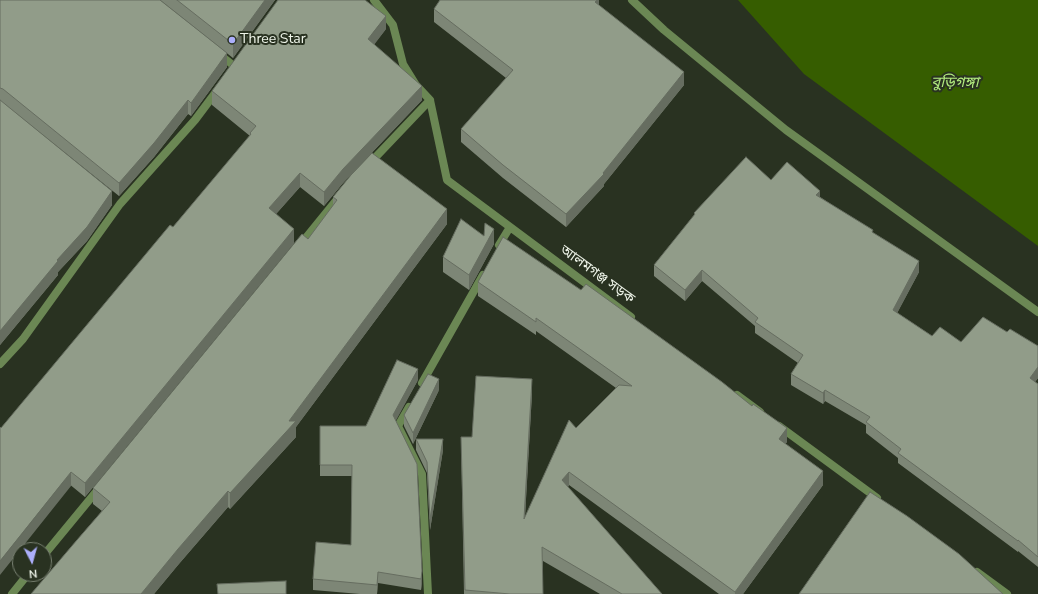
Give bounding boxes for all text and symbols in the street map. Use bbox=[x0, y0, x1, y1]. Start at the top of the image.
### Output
place label: Three Star bbox=[240, 32, 306, 48]
marker: Three Star bbox=[227, 35, 237, 45]
water label: বুড়িগঙ্গা bbox=[931, 74, 979, 92]
street label: আলমগঞ্জ সড়ক bbox=[556, 242, 638, 308]
north arrow bbox=[12, 542, 52, 582]
text: N bbox=[28, 566, 38, 581]

